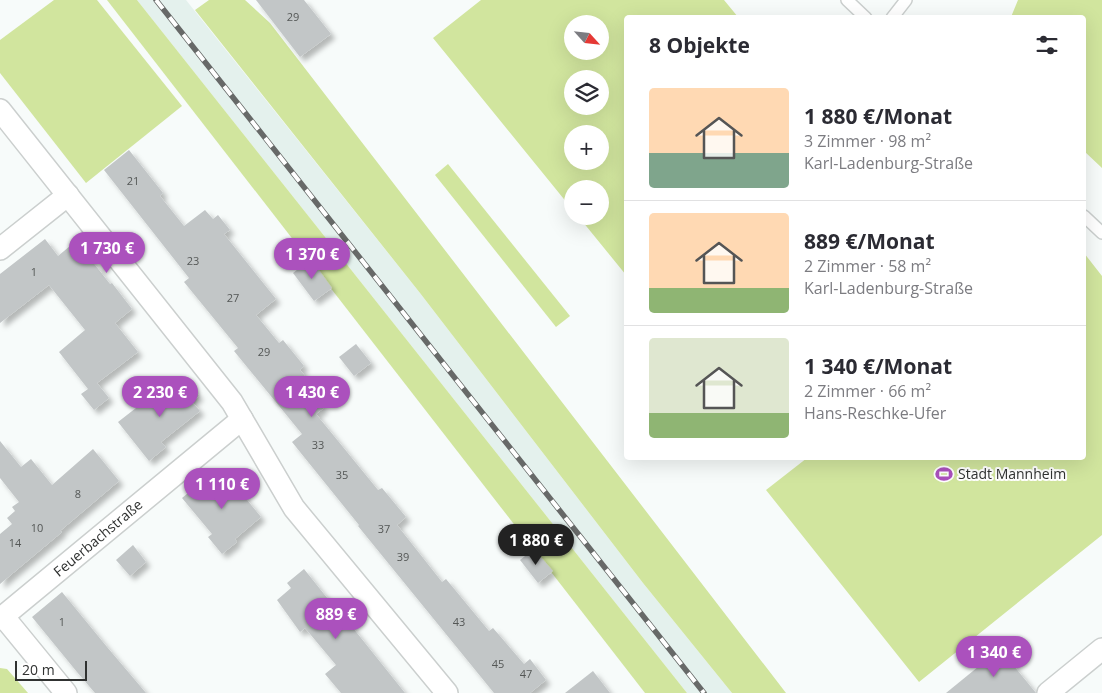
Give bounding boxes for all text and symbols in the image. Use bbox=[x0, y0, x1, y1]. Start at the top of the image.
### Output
house number: 29 bbox=[287, 9, 299, 24]
north arrow bbox=[564, 15, 609, 60]
map controls bbox=[564, 15, 609, 225]
text: 8 Objekte bbox=[649, 31, 750, 59]
icon: filters bbox=[1033, 31, 1061, 59]
button: layers bbox=[564, 70, 609, 115]
text: 1 880 €/Monat bbox=[804, 102, 952, 130]
icon: home bbox=[689, 108, 749, 168]
button: + bbox=[564, 125, 609, 170]
text: 3 Zimmer · 98 m² bbox=[804, 130, 931, 152]
text: Karl-Ladenburg-Straße bbox=[804, 152, 973, 174]
house number: 21 bbox=[127, 173, 139, 188]
button: − bbox=[564, 180, 609, 225]
text: 889 €/Monat bbox=[804, 227, 935, 255]
pin: 1 730 € bbox=[61, 232, 153, 274]
icon: home bbox=[689, 233, 749, 293]
text: 1 730 € bbox=[80, 237, 134, 259]
pin: 1 370 € bbox=[266, 238, 358, 280]
text: 1 370 € bbox=[285, 243, 339, 265]
house number: 23 bbox=[187, 253, 199, 268]
text: 2 Zimmer · 58 m² bbox=[804, 255, 931, 277]
house number: 1 bbox=[31, 264, 37, 279]
text: Karl-Ladenburg-Straße bbox=[804, 277, 973, 299]
house number: 27 bbox=[227, 290, 239, 305]
house number: 29 bbox=[258, 344, 270, 359]
text: 1 340 €/Monat bbox=[804, 352, 952, 380]
icon: home bbox=[689, 358, 749, 418]
pin: 2 230 € bbox=[114, 376, 206, 418]
pin: 1 430 € bbox=[266, 376, 358, 418]
text: 2 Zimmer · 66 m² bbox=[804, 380, 931, 402]
text: 2 230 € bbox=[133, 381, 187, 403]
text: 1 430 € bbox=[285, 381, 339, 403]
text: Hans-Reschke-Ufer bbox=[804, 402, 946, 424]
house number: 33 bbox=[312, 437, 324, 452]
sports icon: Stadt Mannheim bbox=[934, 464, 954, 484]
place label: Stadt Mannheim bbox=[958, 464, 1066, 483]
house number: 35 bbox=[336, 467, 348, 482]
pin: 1 110 € bbox=[176, 468, 268, 510]
text: 1 110 € bbox=[195, 473, 249, 495]
house number: 8 bbox=[75, 486, 81, 501]
street label: Feuerbachstraße bbox=[49, 495, 146, 580]
house number: 10 bbox=[31, 520, 43, 535]
house number: 37 bbox=[378, 521, 390, 536]
pin: 1 880 € bbox=[490, 524, 582, 566]
text: 1 880 € bbox=[509, 529, 563, 551]
house number: 14 bbox=[9, 535, 22, 550]
house number: 39 bbox=[397, 549, 409, 564]
pin: 889 € bbox=[301, 598, 371, 640]
text: 889 € bbox=[316, 603, 356, 625]
house number: 1 bbox=[59, 614, 65, 629]
house number: 43 bbox=[453, 614, 465, 629]
pin: 1 340 € bbox=[948, 636, 1040, 678]
text: 1 340 € bbox=[967, 641, 1021, 663]
house number: 45 bbox=[492, 656, 504, 671]
scale bar bbox=[15, 658, 88, 681]
text: 20 m bbox=[22, 660, 55, 679]
house number: 47 bbox=[520, 666, 532, 681]

